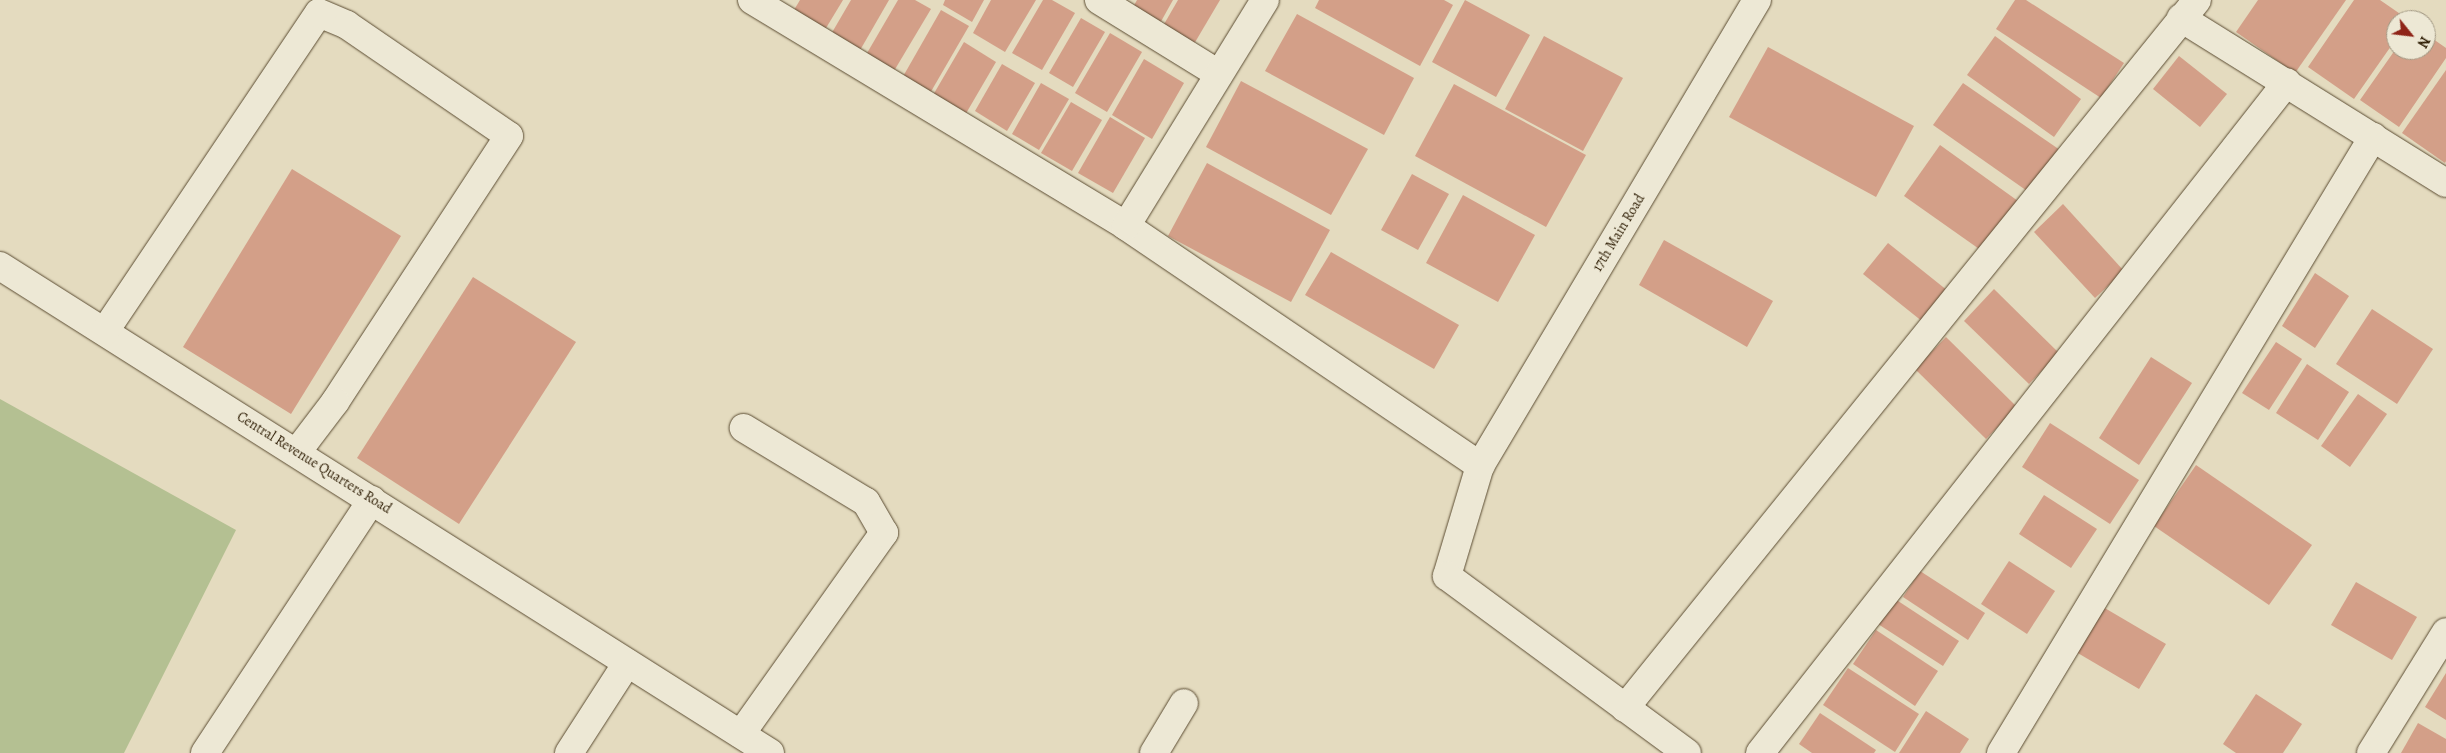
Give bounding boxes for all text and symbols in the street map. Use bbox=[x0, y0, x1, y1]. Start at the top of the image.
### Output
north arrow bbox=[2386, 10, 2436, 60]
text: N bbox=[2413, 33, 2434, 51]
street label: 17th Main Road bbox=[1589, 191, 1649, 275]
street label: Central Revenue Quarters Road bbox=[234, 408, 394, 518]

